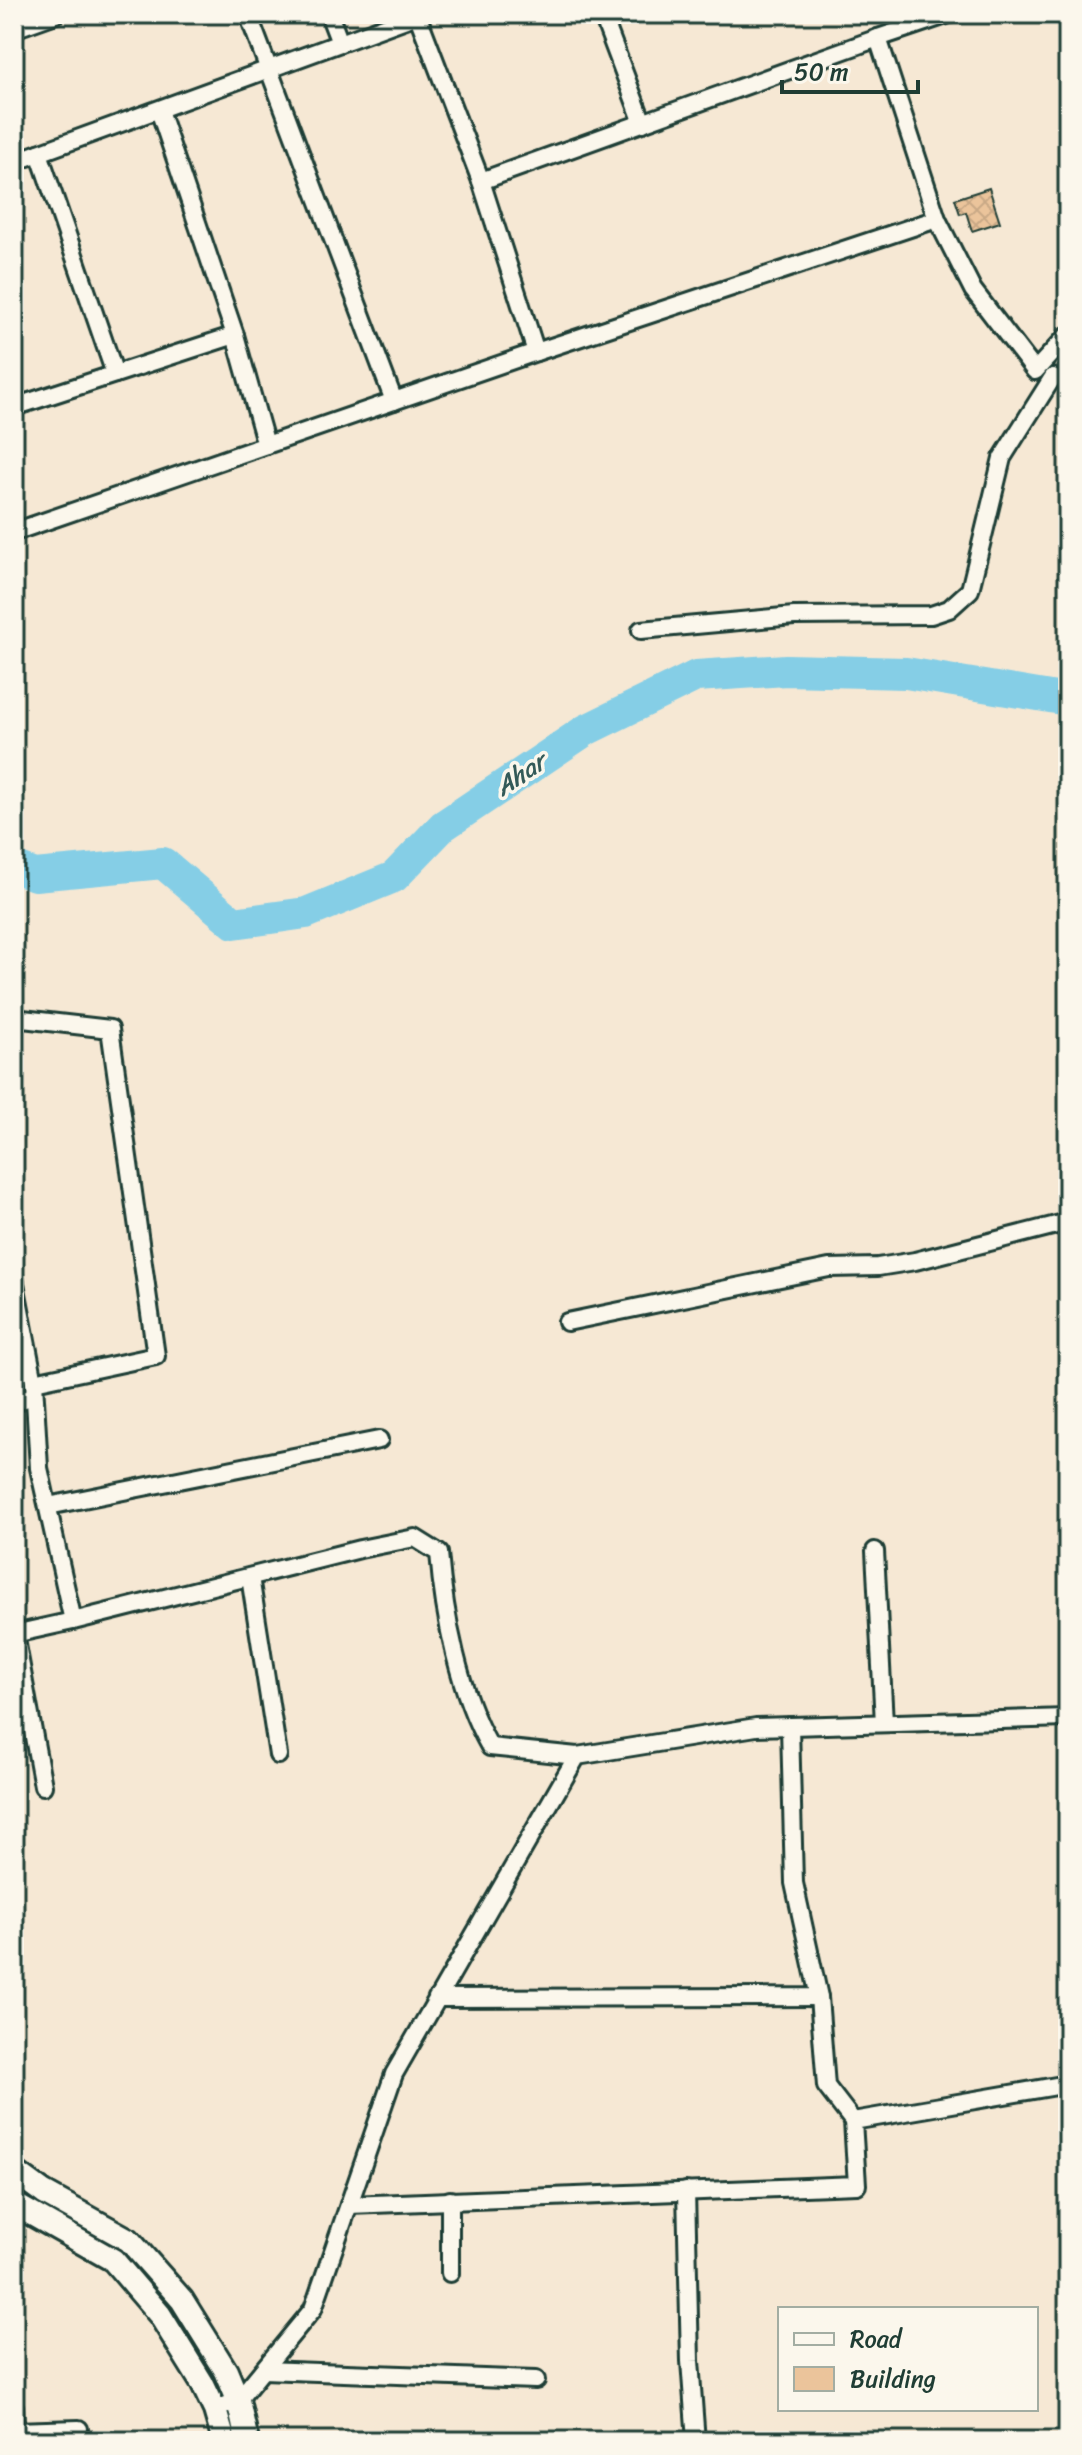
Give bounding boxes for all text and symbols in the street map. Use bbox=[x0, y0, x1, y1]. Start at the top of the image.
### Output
scale bar bbox=[782, 44, 918, 94]
text: 50 m bbox=[794, 51, 849, 93]
water label: Ahar bbox=[484, 737, 559, 809]
legend bbox=[778, 2307, 1038, 2411]
text: Road bbox=[850, 2318, 904, 2360]
text: Building bbox=[850, 2358, 936, 2400]

